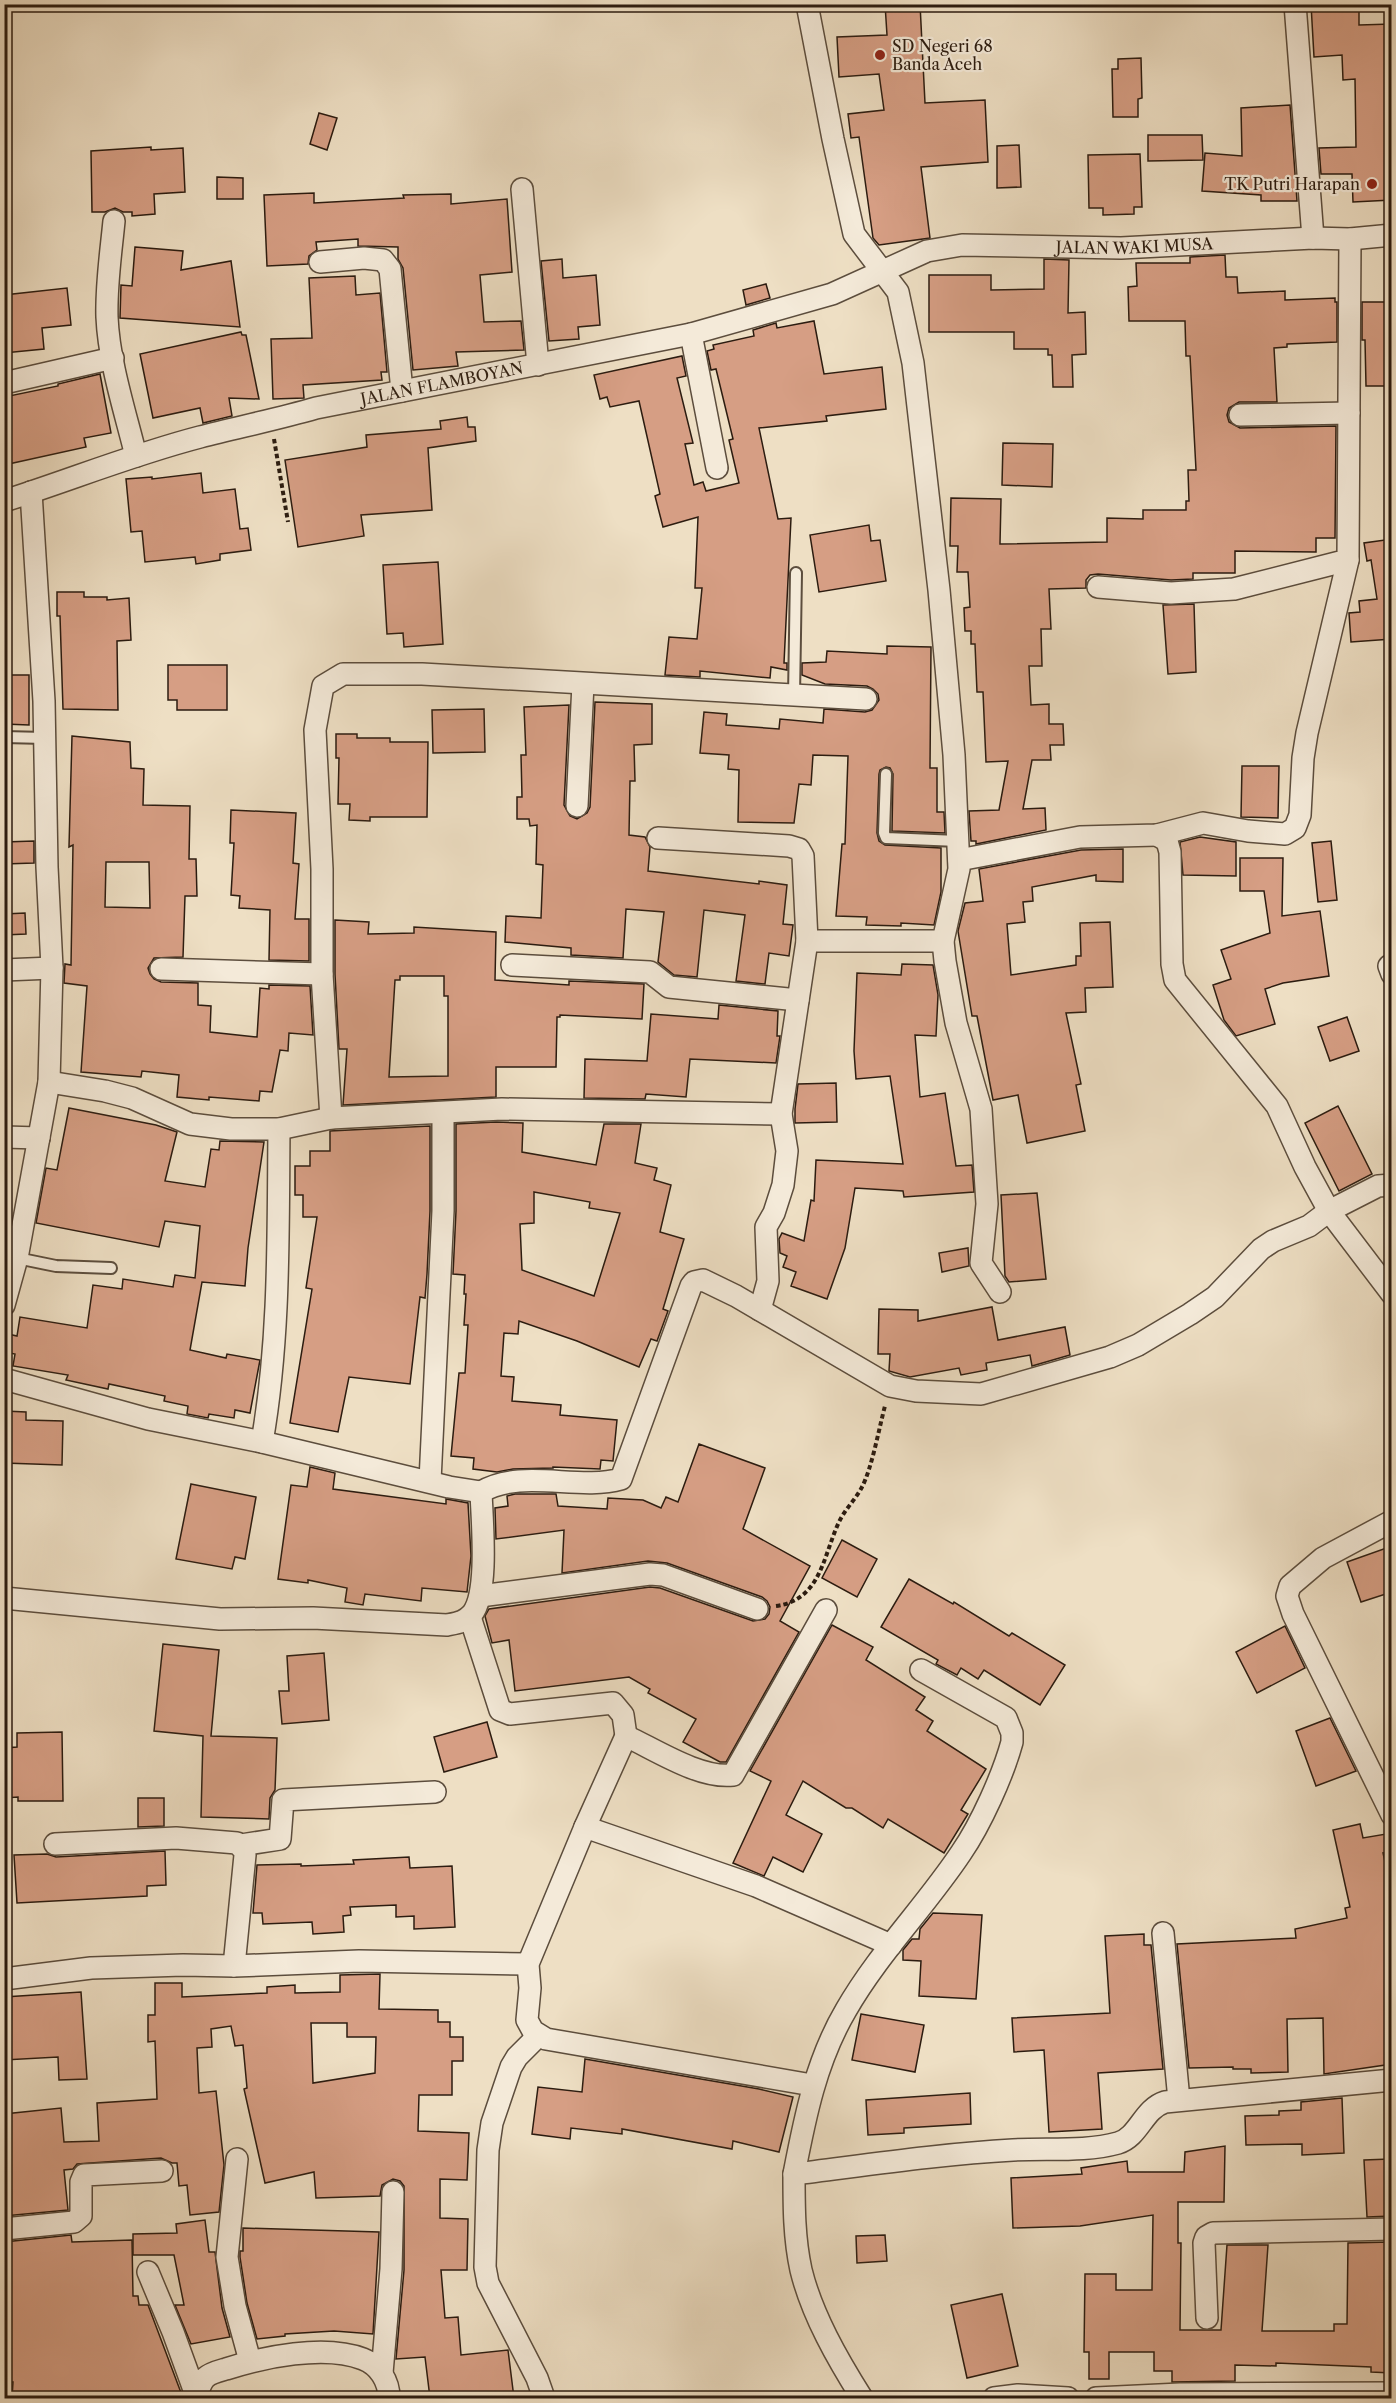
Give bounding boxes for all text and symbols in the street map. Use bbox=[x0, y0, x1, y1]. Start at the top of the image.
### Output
place label: SD Negeri 68 Banda Aceh bbox=[892, 36, 993, 74]
marker: SD Negeri 68 Banda Aceh bbox=[873, 48, 887, 62]
place label: TK Putri Harapan bbox=[1224, 174, 1360, 194]
marker: TK Putri Harapan bbox=[1365, 177, 1379, 191]
street label: JALAN WAKI MUSA bbox=[1053, 233, 1215, 258]
street label: JALAN FLAMBOYAN bbox=[356, 357, 525, 410]

